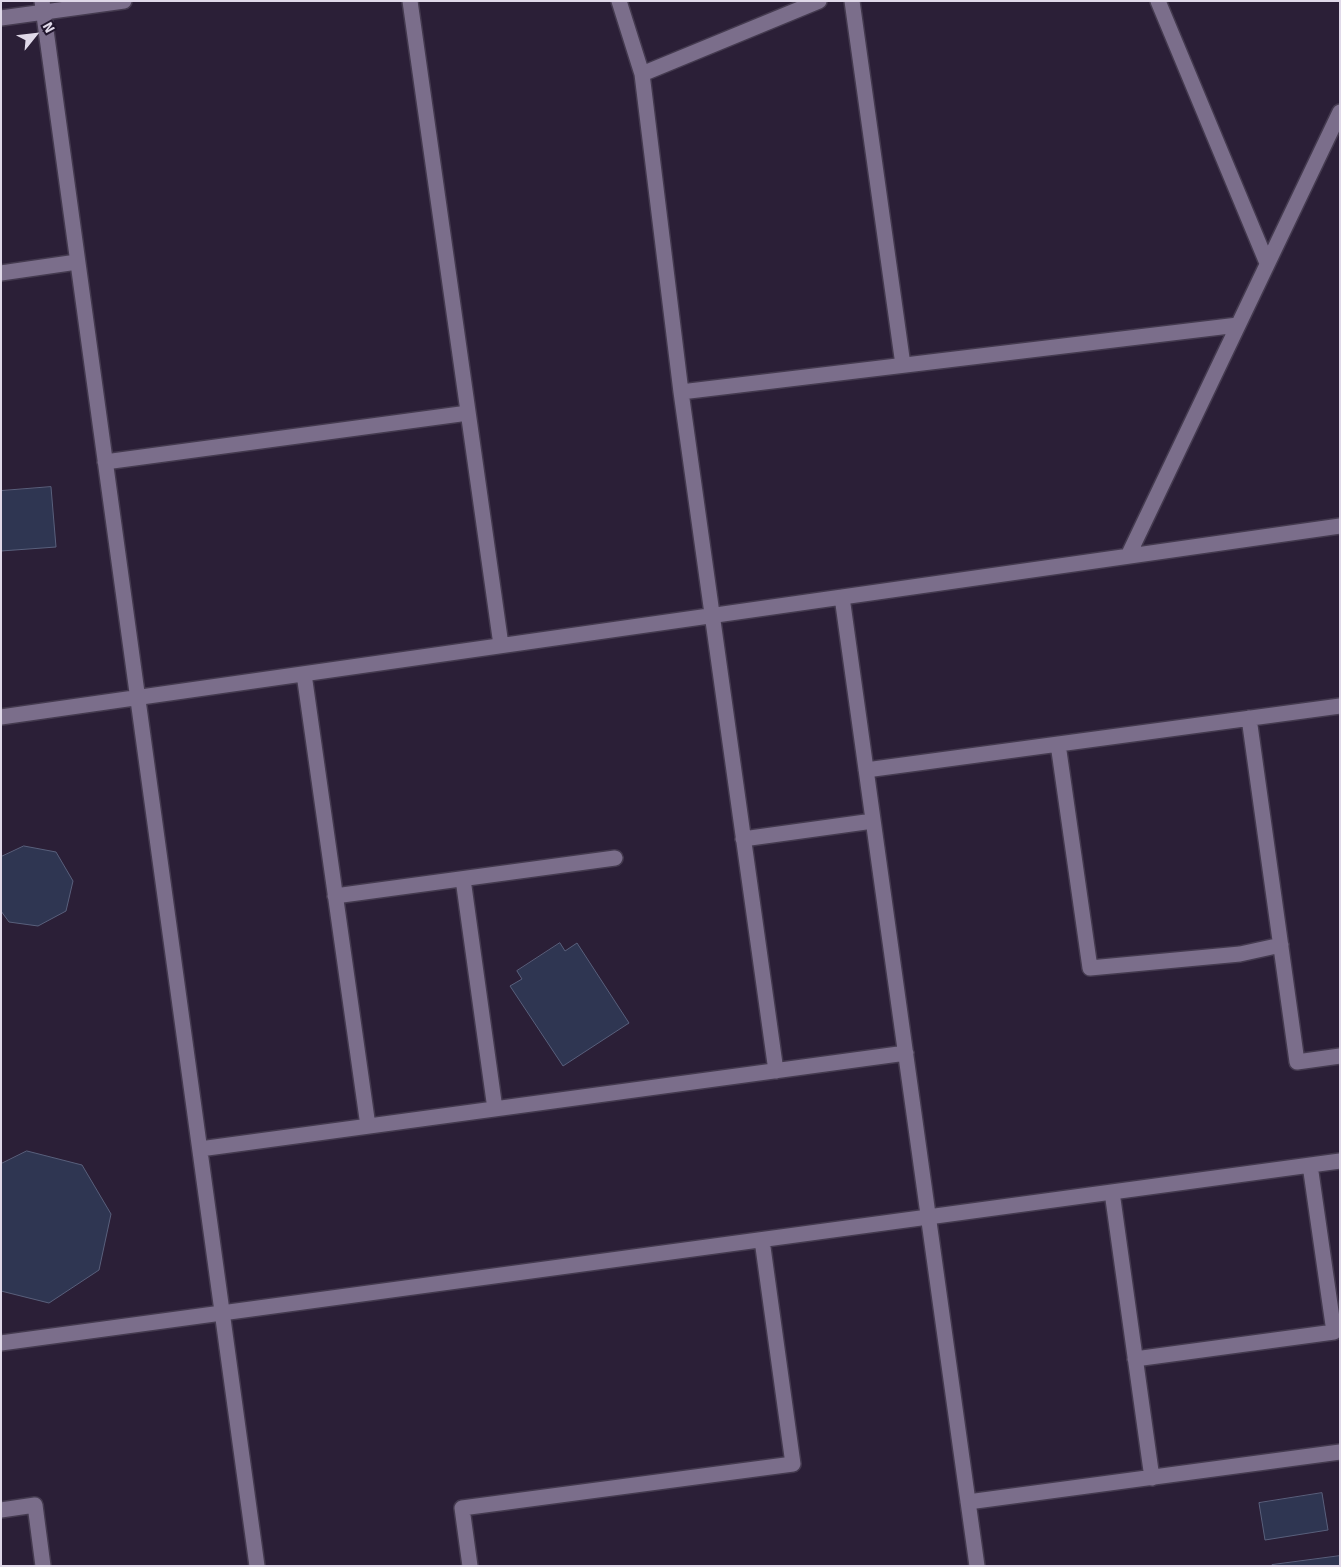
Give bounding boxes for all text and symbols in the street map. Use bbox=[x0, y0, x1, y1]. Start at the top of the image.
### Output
north arrow bbox=[10, 10, 60, 60]
text: N bbox=[39, 19, 58, 36]

